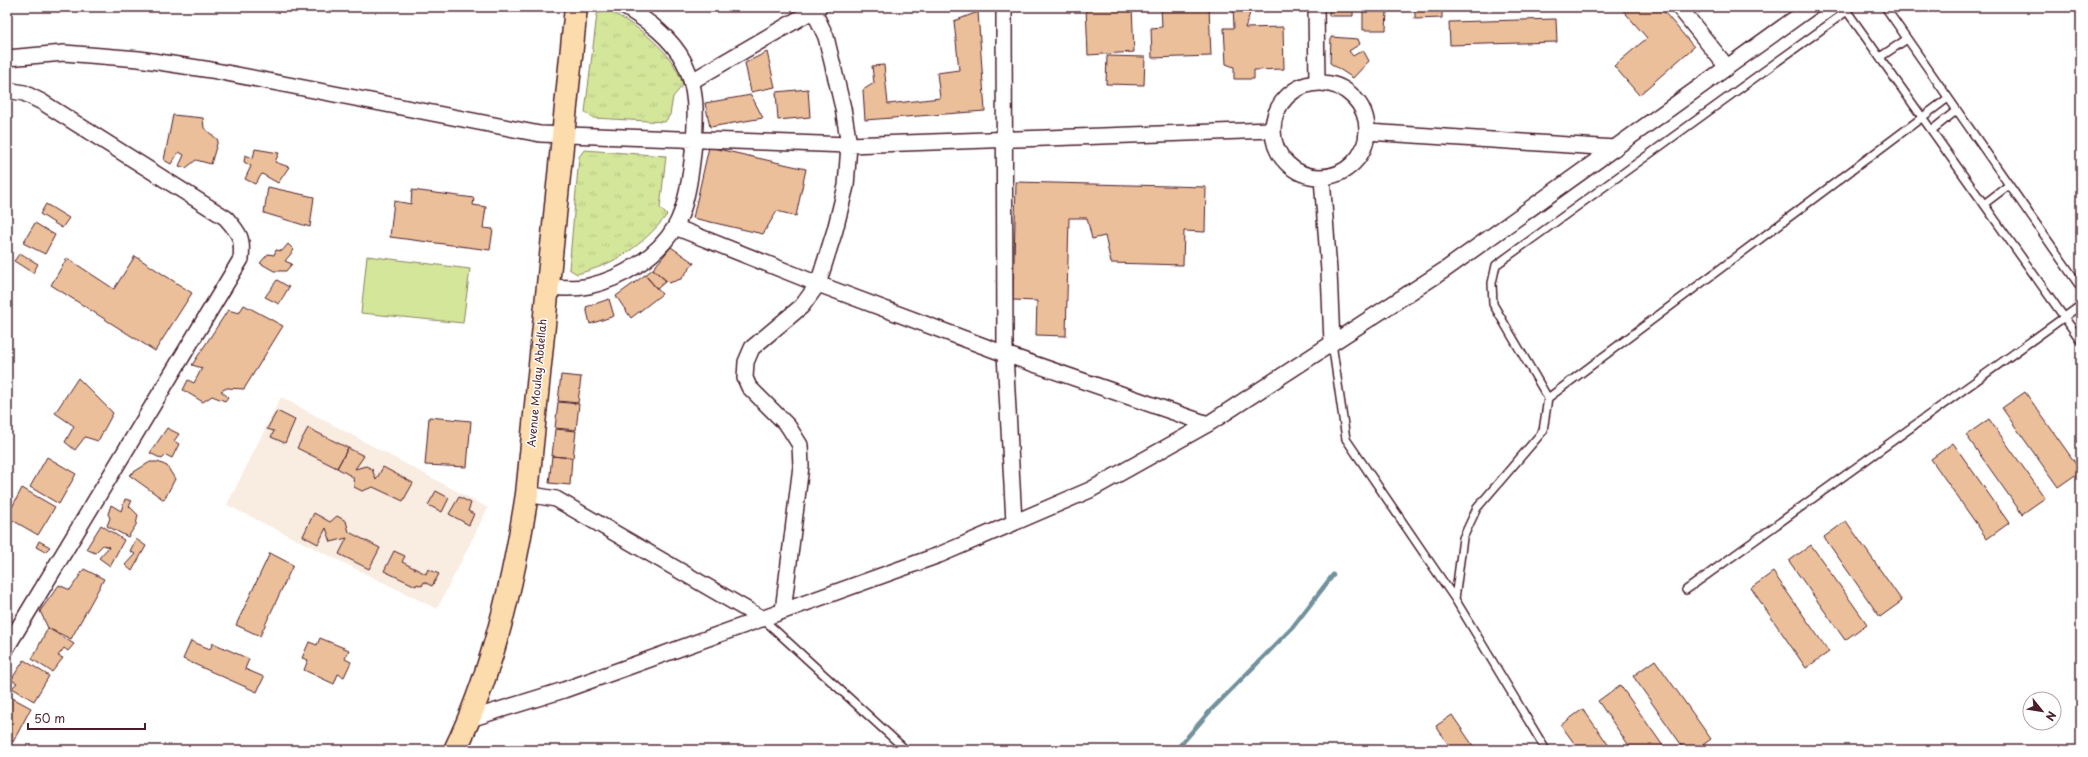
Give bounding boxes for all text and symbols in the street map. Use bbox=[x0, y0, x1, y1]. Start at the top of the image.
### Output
street label: Avenue Moulay Abdellah bbox=[522, 318, 551, 448]
north arrow bbox=[2022, 691, 2062, 731]
scale bar bbox=[28, 705, 145, 731]
text: N bbox=[2041, 708, 2061, 725]
text: 50 m bbox=[34, 709, 65, 727]

